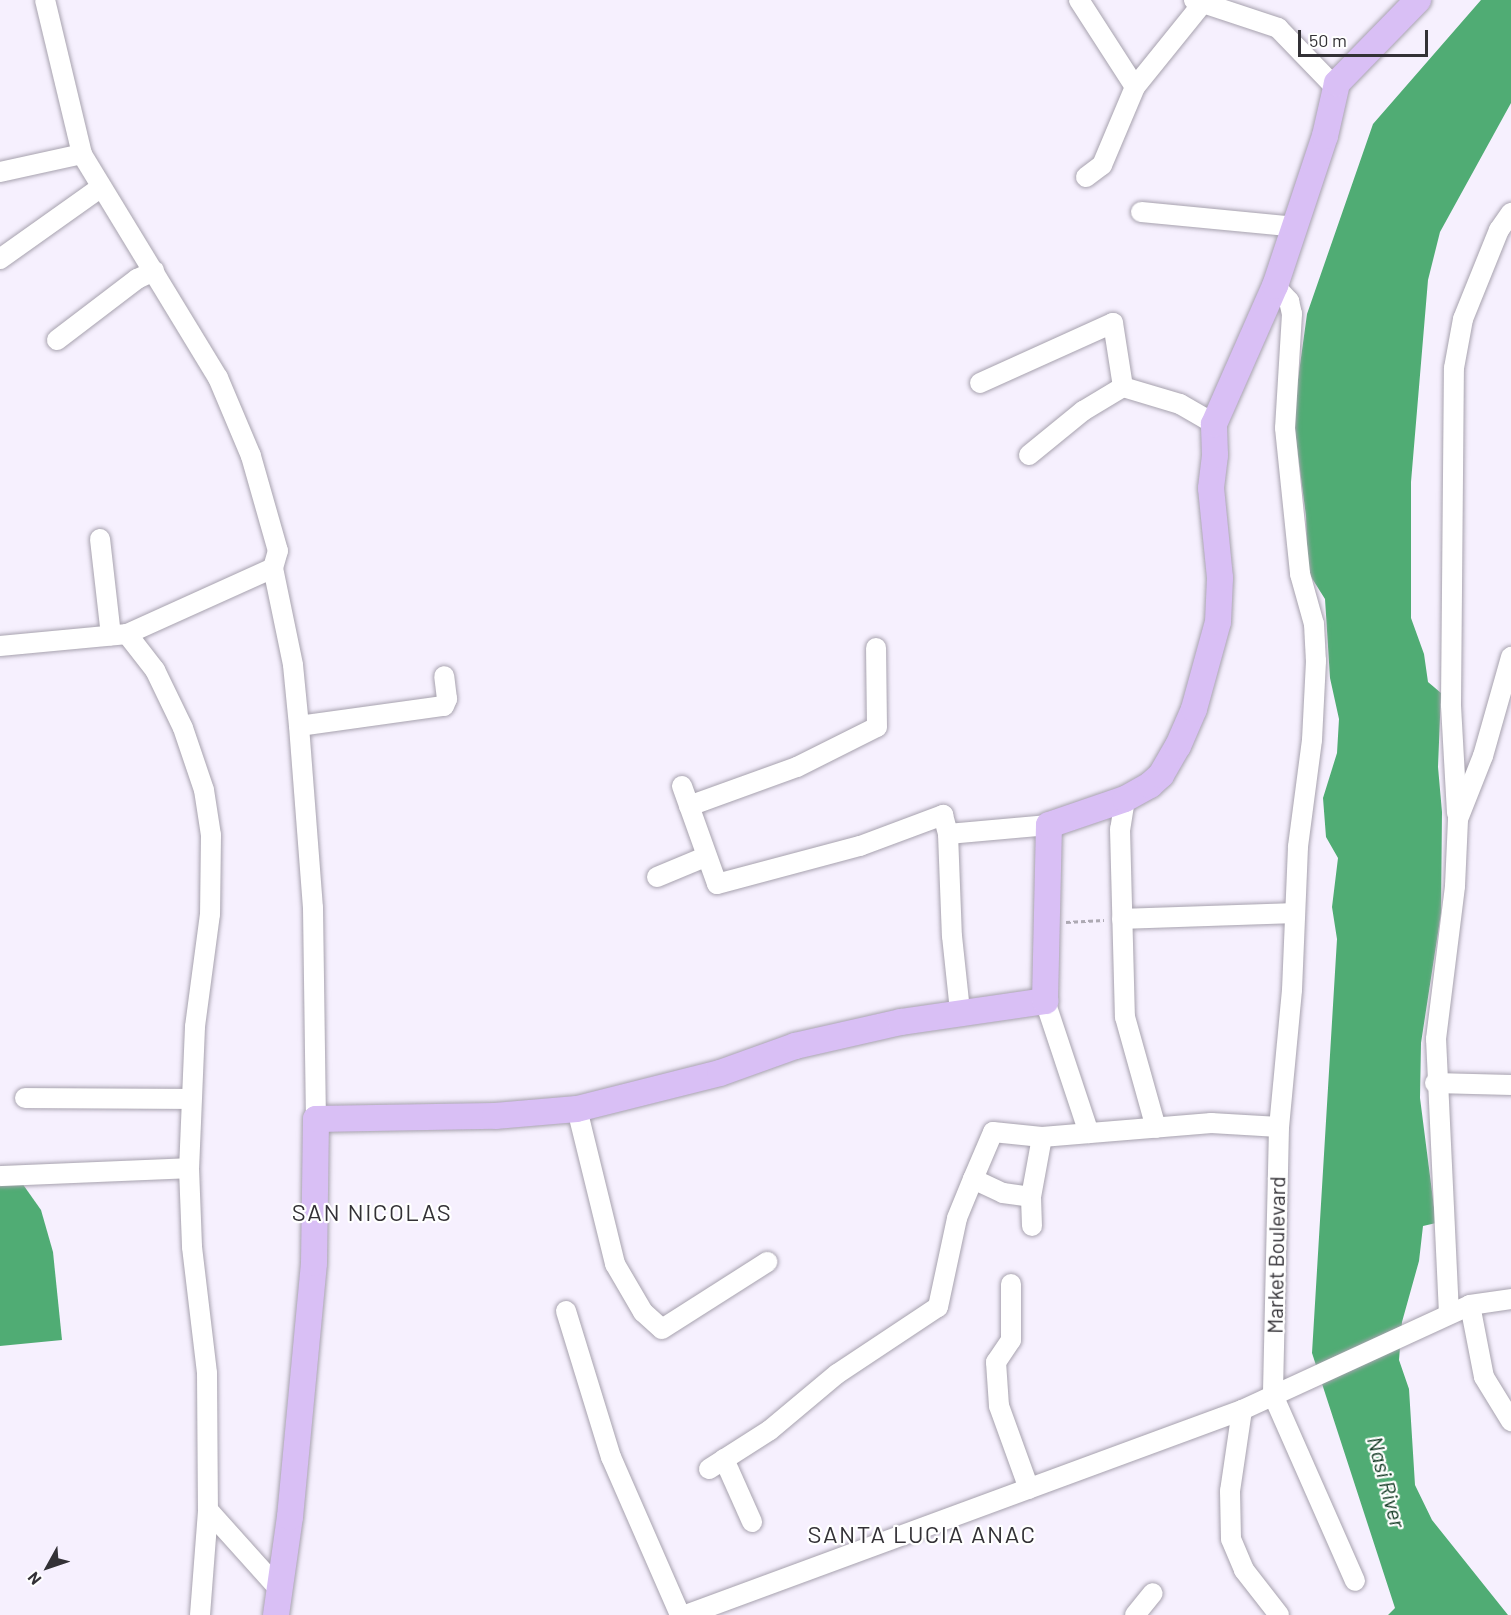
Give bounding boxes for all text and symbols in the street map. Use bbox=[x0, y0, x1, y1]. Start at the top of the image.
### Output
scale bar bbox=[1301, 18, 1432, 56]
text: 50 m bbox=[1309, 29, 1347, 51]
street label: Market Boulevard bbox=[1262, 1176, 1290, 1334]
district label: SAN NICOLAS bbox=[292, 1198, 452, 1226]
water label: Nasi River bbox=[1362, 1433, 1412, 1531]
district label: SANTA LUCIA ANAC bbox=[807, 1520, 1037, 1548]
north arrow bbox=[18, 1537, 78, 1597]
text: N bbox=[23, 1569, 45, 1589]

